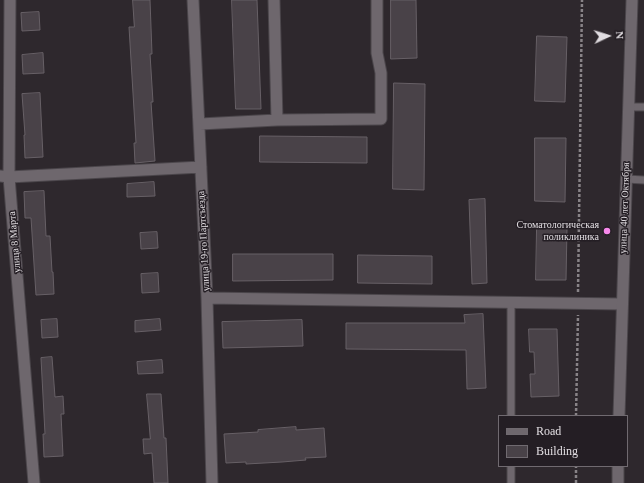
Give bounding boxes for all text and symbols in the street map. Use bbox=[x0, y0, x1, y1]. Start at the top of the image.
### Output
north arrow bbox=[588, 16, 628, 56]
text: N bbox=[614, 31, 626, 40]
street label: улица 40 лет Октября bbox=[617, 162, 633, 254]
street label: улица 19-го Партсъезда bbox=[195, 191, 213, 291]
street label: улица 8 Марта bbox=[6, 211, 24, 273]
place label: Стоматологическая поликлиника bbox=[517, 219, 599, 242]
marker: Стоматологическая поликлиника bbox=[602, 226, 612, 236]
legend bbox=[498, 415, 628, 467]
text: Road bbox=[536, 424, 561, 438]
text: Building bbox=[536, 444, 578, 458]

